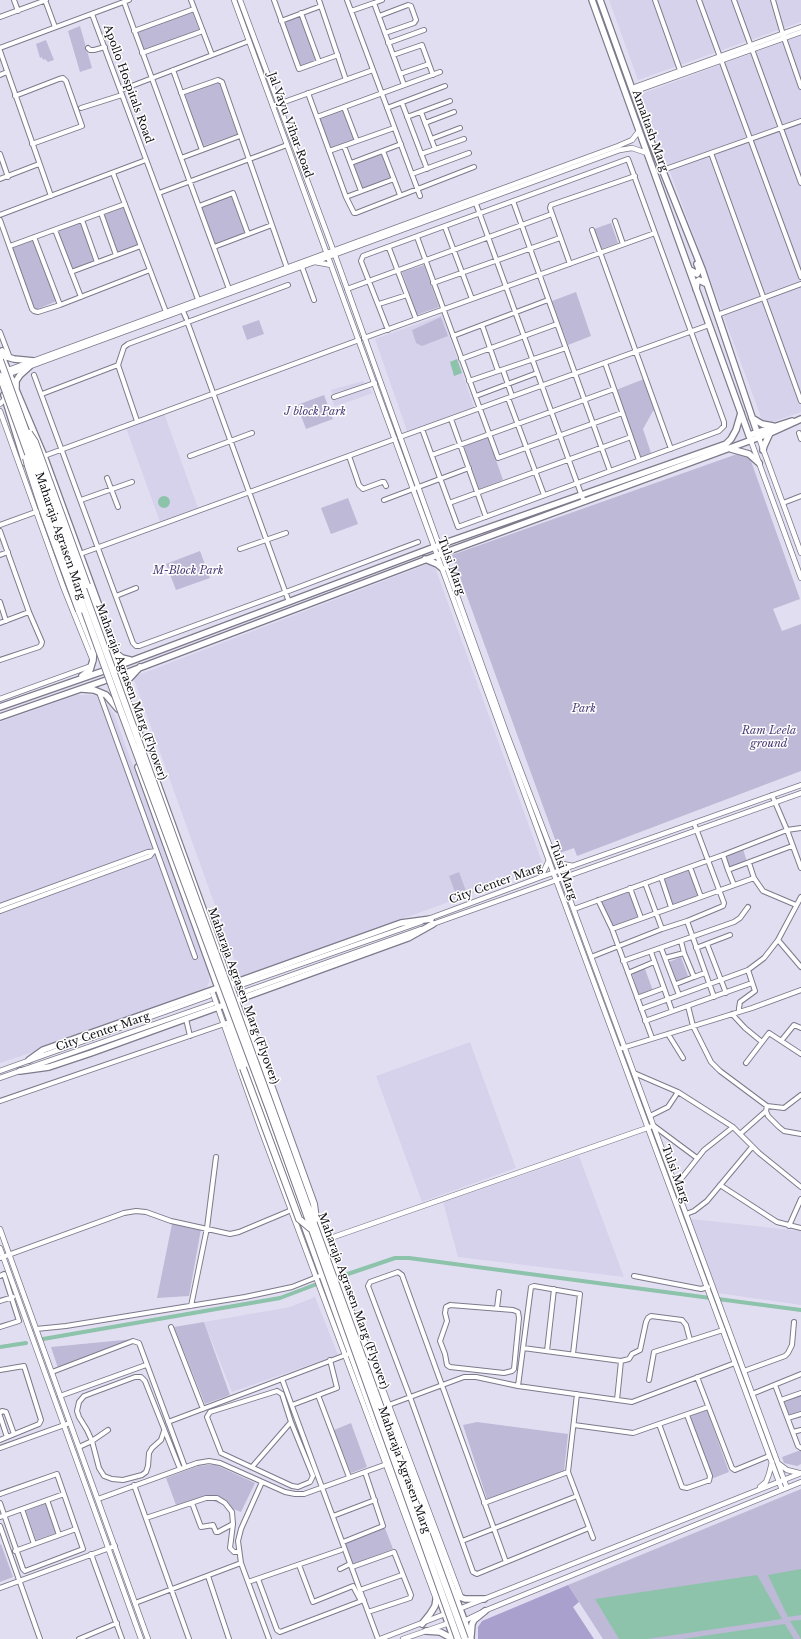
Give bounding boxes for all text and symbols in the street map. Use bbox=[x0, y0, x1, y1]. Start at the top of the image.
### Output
street label: Apollo Hospitals Road bbox=[100, 23, 156, 145]
street label: Jal Vayu Vihar Road bbox=[265, 70, 315, 180]
street label: Amaltash Marg bbox=[629, 88, 671, 174]
park label: J block Park bbox=[284, 405, 346, 419]
street label: Maharaja Agrasen Marg bbox=[32, 470, 88, 602]
street label: Tulsi Marg bbox=[434, 535, 468, 597]
park label: M-Block Park bbox=[153, 564, 223, 578]
street label: Maharaja Agrasen Marg (Flyover) bbox=[93, 602, 169, 782]
park label: Park bbox=[572, 702, 596, 716]
park label: Ram Leela ground bbox=[742, 724, 796, 750]
street label: Tulsi Marg bbox=[546, 840, 580, 902]
street label: City Center Marg bbox=[448, 861, 544, 907]
street label: Maharaja Agrasen Marg (Flyover) bbox=[205, 906, 281, 1086]
street label: City Center Marg bbox=[54, 1010, 152, 1054]
street label: Tulsi Marg bbox=[658, 1143, 692, 1205]
street label: Maharaja Agrasen Marg (Flyover) bbox=[315, 1211, 391, 1391]
street label: Maharaja Agrasen Marg bbox=[375, 1405, 433, 1535]

